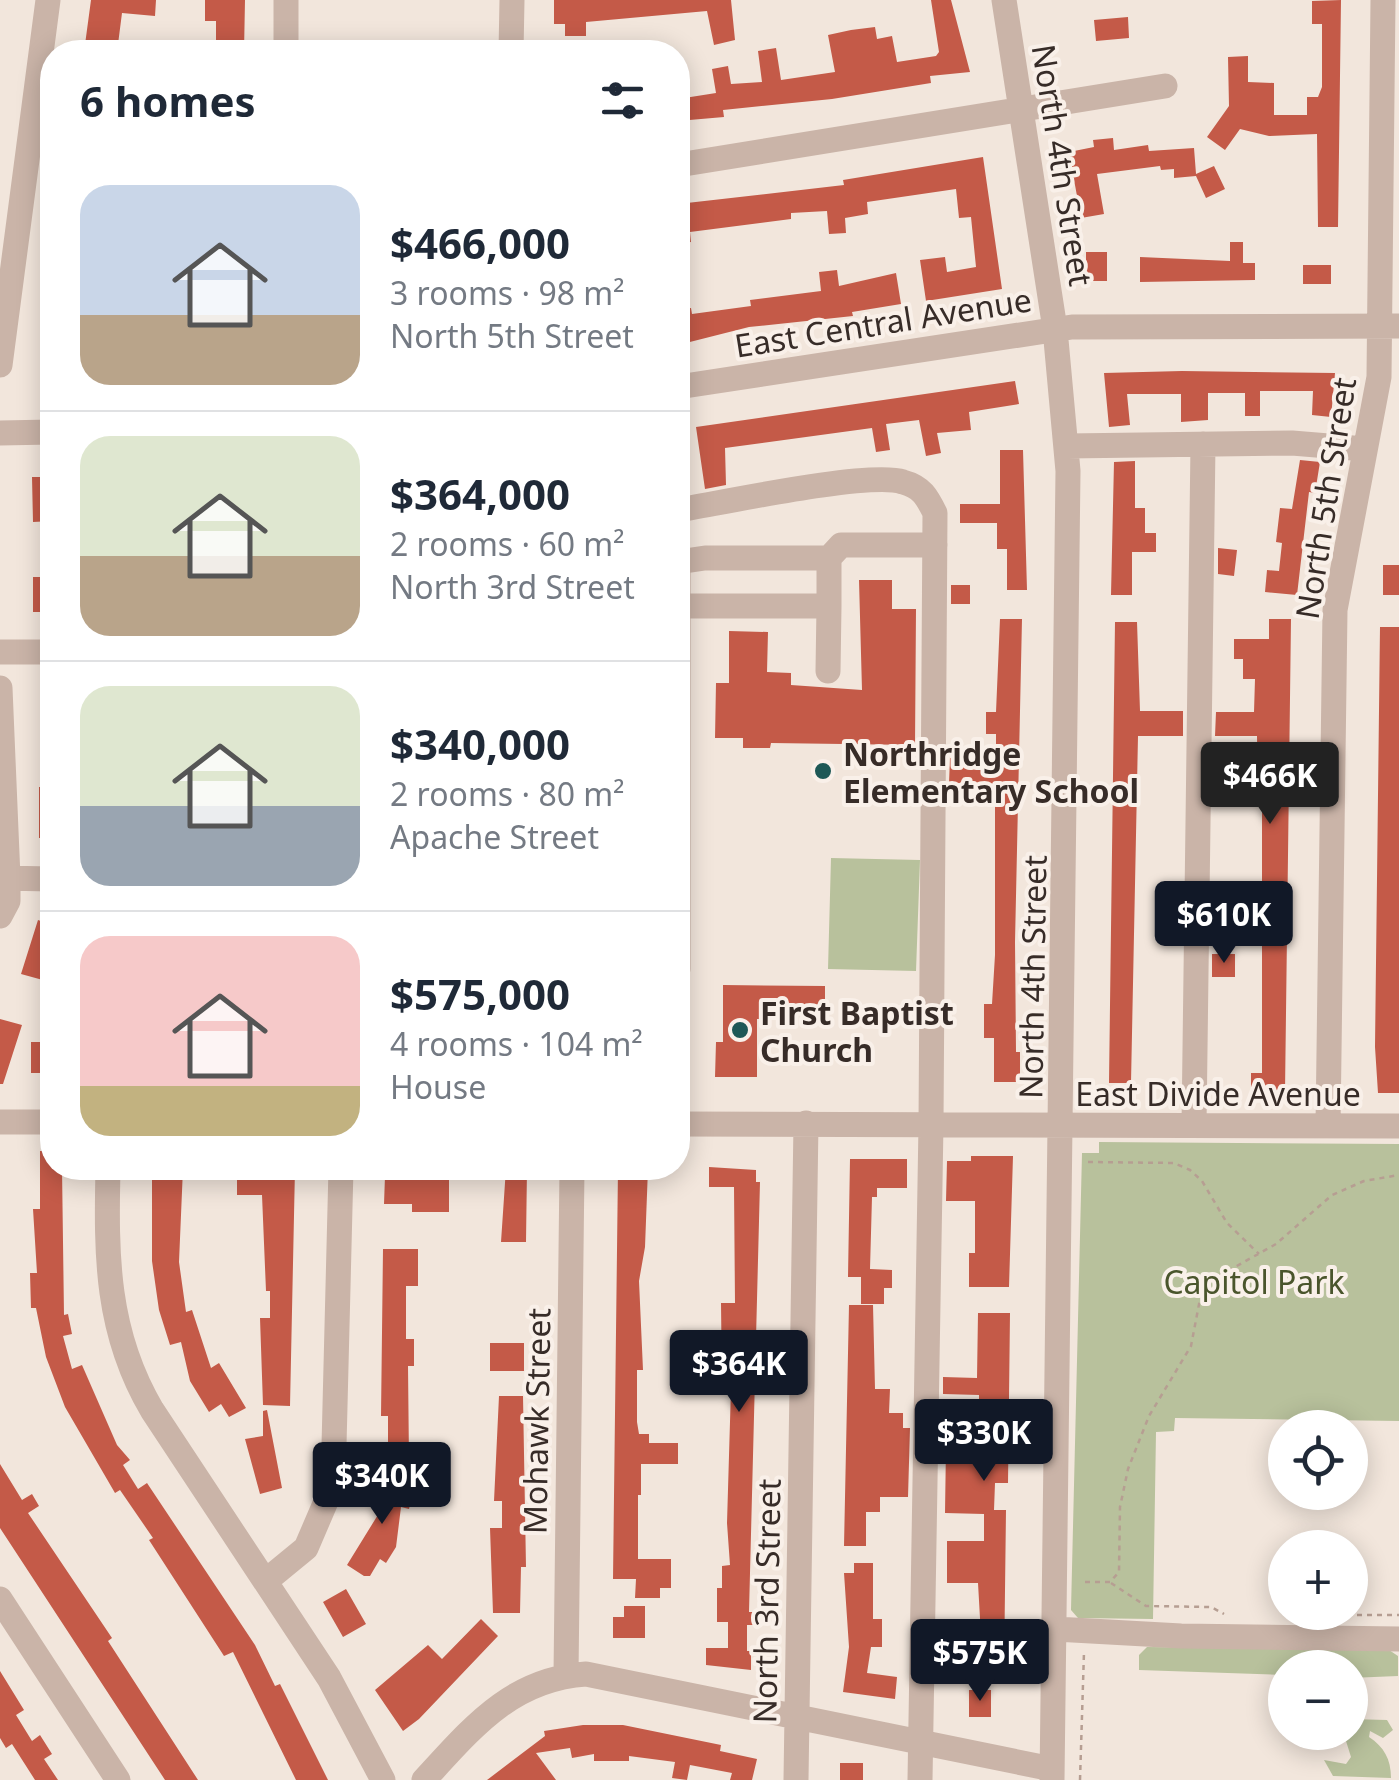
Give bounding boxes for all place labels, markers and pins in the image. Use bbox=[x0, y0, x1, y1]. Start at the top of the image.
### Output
place label: Northridge Elementary School bbox=[843, 732, 1139, 812]
pin: $466K bbox=[1200, 742, 1340, 827]
marker: Northridge Elementary School bbox=[812, 760, 834, 782]
pin: $610K bbox=[1154, 881, 1294, 966]
place label: First Baptist Church bbox=[760, 991, 954, 1071]
marker: First Baptist Church bbox=[729, 1019, 751, 1041]
pin: $364K bbox=[669, 1330, 809, 1415]
pin: $330K bbox=[914, 1399, 1054, 1484]
pin: $340K bbox=[312, 1442, 452, 1527]
pin: $575K bbox=[910, 1619, 1050, 1704]

